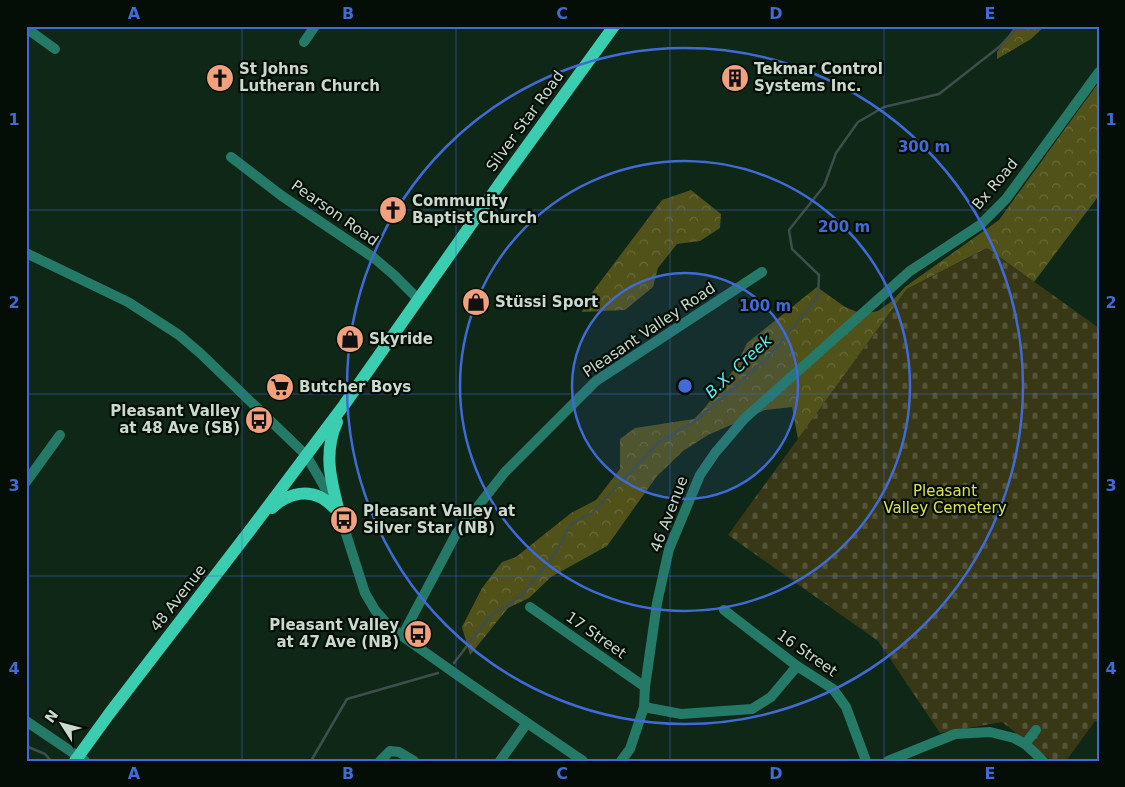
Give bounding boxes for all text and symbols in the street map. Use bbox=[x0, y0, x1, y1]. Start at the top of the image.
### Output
text: A bbox=[128, 4, 141, 23]
text: B bbox=[342, 4, 354, 23]
text: C bbox=[556, 4, 568, 23]
text: D bbox=[769, 4, 783, 23]
text: E bbox=[985, 4, 995, 23]
place label: St Johns Lutheran Church bbox=[239, 60, 380, 95]
place label: Tekmar Control Systems Inc. bbox=[754, 60, 883, 95]
church icon: St Johns Lutheran Church bbox=[205, 63, 235, 93]
building icon: Tekmar Control Systems Inc. bbox=[720, 63, 750, 93]
street label: Silver Star Road bbox=[482, 67, 568, 175]
text: 1 bbox=[8, 110, 20, 129]
text: 1 bbox=[1105, 110, 1117, 129]
text: 300 m bbox=[898, 138, 950, 156]
street label: Bx Road bbox=[968, 155, 1022, 213]
street label: Pearson Road bbox=[288, 176, 382, 250]
place label: Community Baptist Church bbox=[412, 192, 537, 227]
church icon: Community Baptist Church bbox=[378, 195, 408, 225]
text: 200 m bbox=[818, 218, 870, 236]
street label: Pleasant Valley Road bbox=[579, 279, 719, 381]
shop icon: Stüssi Sport bbox=[461, 287, 491, 317]
text: 2 bbox=[8, 293, 20, 312]
place label: Stüssi Sport bbox=[495, 293, 598, 311]
text: 2 bbox=[1105, 293, 1117, 312]
text: 100 m bbox=[739, 297, 791, 315]
shop icon: Skyride bbox=[335, 324, 365, 354]
place label: Skyride bbox=[369, 330, 433, 348]
water label: B.X. Creek bbox=[701, 330, 776, 402]
supermarket icon: Butcher Boys bbox=[265, 372, 295, 402]
centre of rings bbox=[676, 377, 694, 395]
place label: Butcher Boys bbox=[299, 378, 411, 396]
place label: Pleasant Valley at 48 Ave (SB) bbox=[110, 402, 240, 437]
bus stop icon: Pleasant Valley at 48 Ave (SB) bbox=[244, 405, 274, 435]
street label: 46 Avenue bbox=[646, 474, 692, 554]
text: 3 bbox=[8, 476, 20, 495]
text: 3 bbox=[1105, 476, 1117, 495]
park label: Pleasant Valley Cemetery bbox=[883, 482, 1007, 517]
place label: Pleasant Valley at Silver Star (NB) bbox=[363, 502, 515, 537]
bus stop icon: Pleasant Valley at Silver Star (NB) bbox=[329, 505, 359, 535]
street label: 48 Avenue bbox=[146, 561, 210, 635]
street label: 17 Street bbox=[562, 608, 630, 662]
place label: Pleasant Valley at 47 Ave (NB) bbox=[269, 616, 399, 651]
bus stop icon: Pleasant Valley at 47 Ave (NB) bbox=[403, 619, 433, 649]
street label: 16 Street bbox=[773, 626, 841, 680]
text: 4 bbox=[8, 659, 20, 678]
text: 4 bbox=[1105, 659, 1117, 678]
north arrow bbox=[38, 700, 88, 750]
text: N bbox=[42, 707, 61, 726]
text: A bbox=[128, 764, 141, 783]
text: B bbox=[342, 764, 354, 783]
text: C bbox=[556, 764, 568, 783]
text: D bbox=[769, 764, 783, 783]
text: E bbox=[985, 764, 995, 783]

